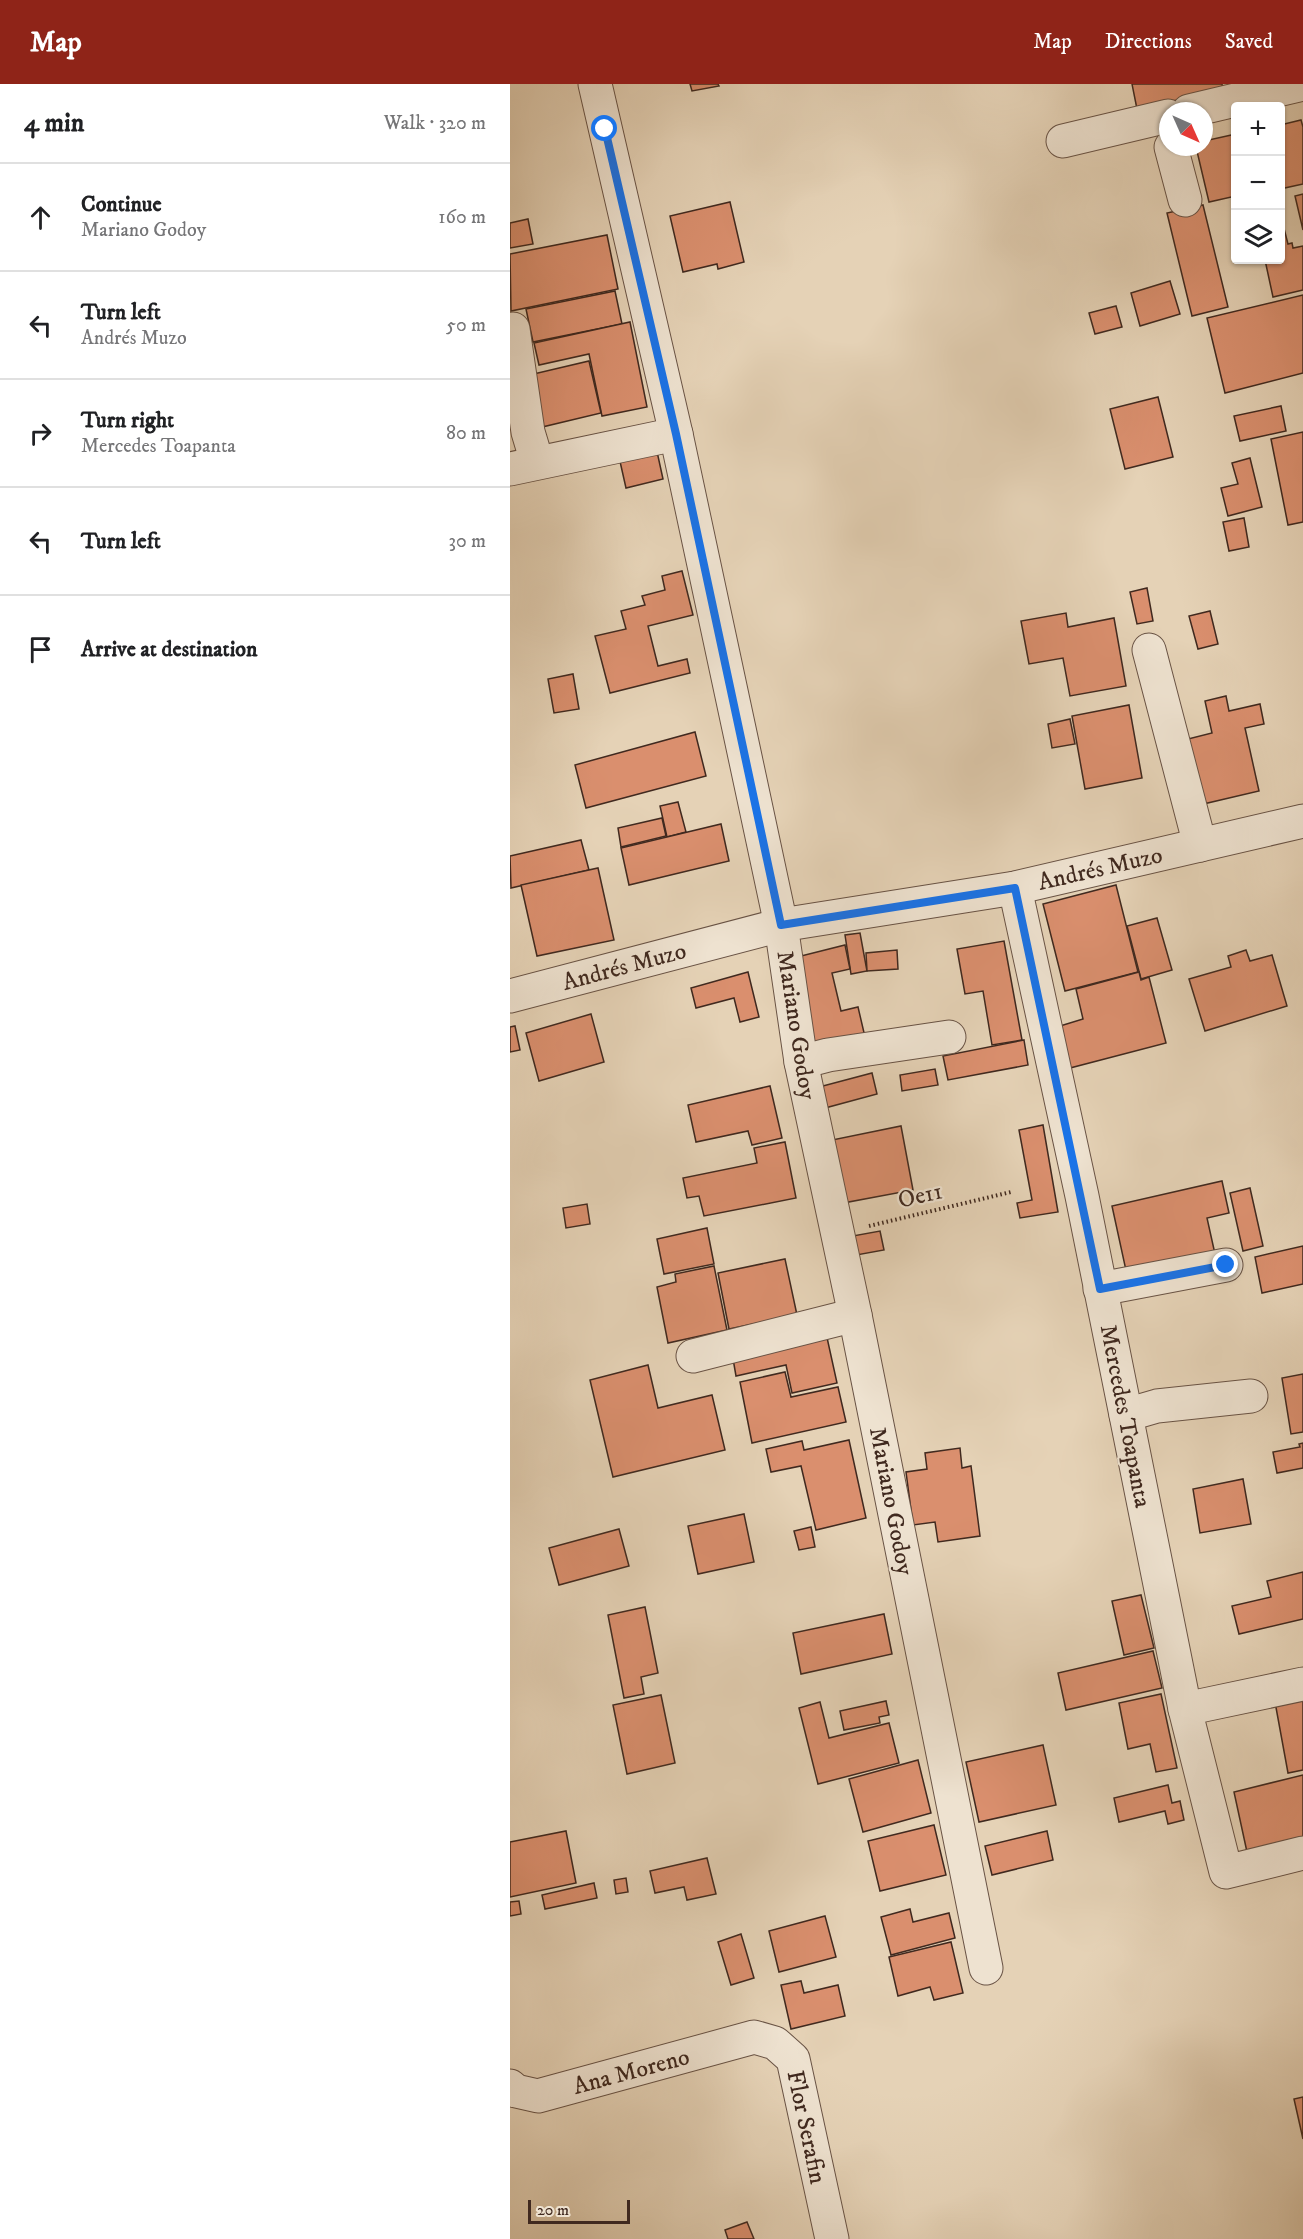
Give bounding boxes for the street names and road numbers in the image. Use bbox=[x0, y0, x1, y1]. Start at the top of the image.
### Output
street label: Andrés Muzo bbox=[1035, 840, 1165, 898]
street label: Andrés Muzo bbox=[559, 936, 689, 998]
street label: Mariano Godoy bbox=[769, 949, 823, 1102]
street label: Oe11 bbox=[895, 1176, 945, 1216]
street label: Mercedes Toapanta bbox=[1093, 1322, 1158, 1511]
street label: Mariano Godoy bbox=[862, 1425, 920, 1578]
street label: Ana Moreno bbox=[570, 2042, 693, 2102]
street label: Flor Serafin bbox=[779, 2068, 833, 2187]

